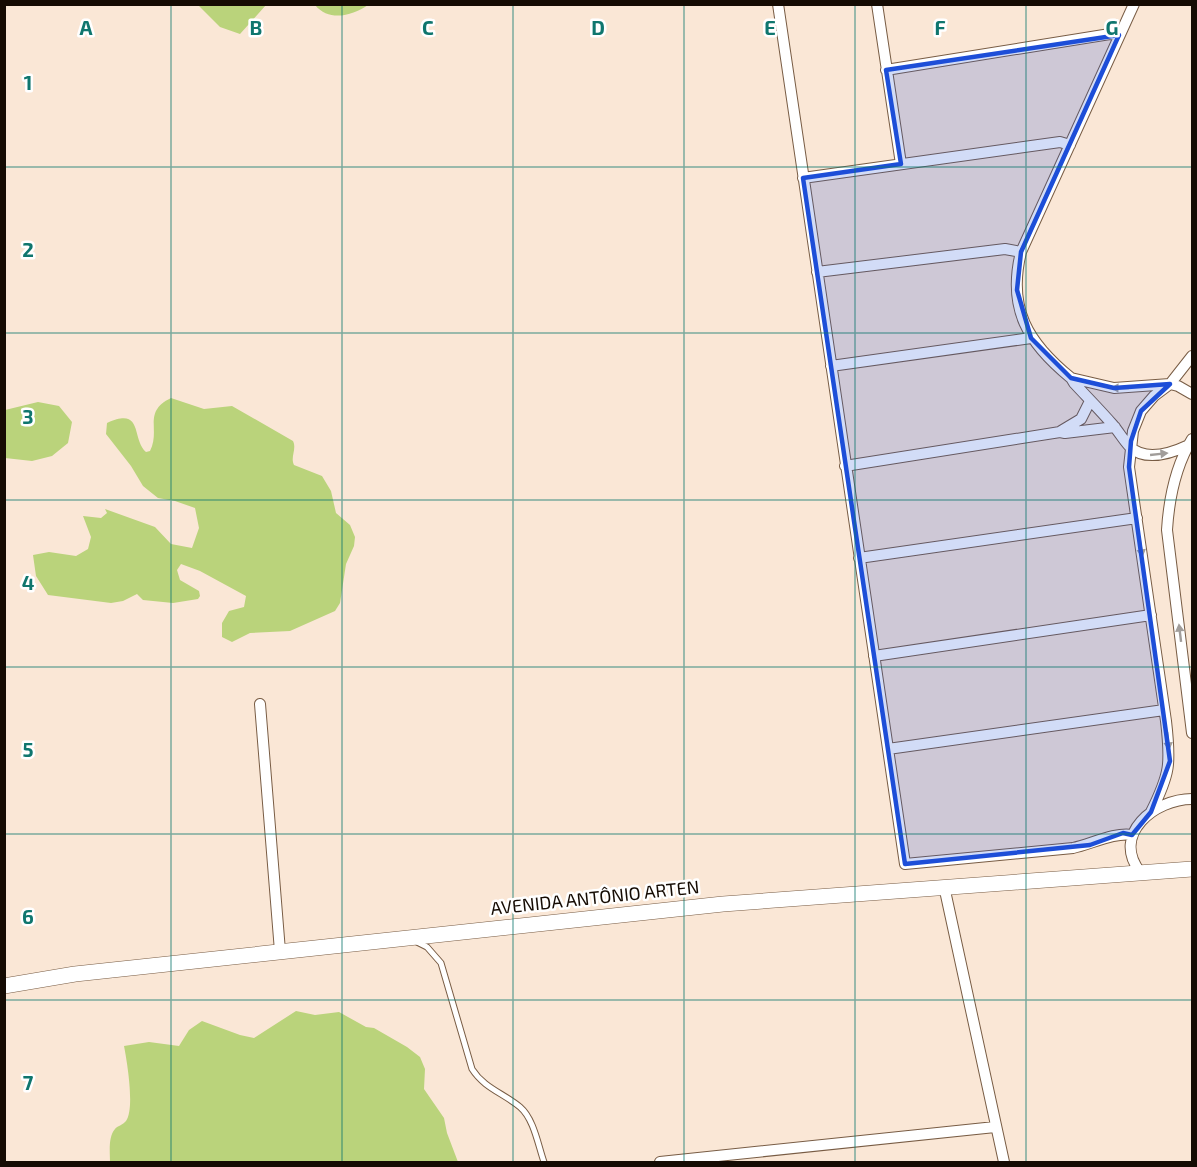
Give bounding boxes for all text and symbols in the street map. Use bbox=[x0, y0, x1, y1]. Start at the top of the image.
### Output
text: A bbox=[79, 15, 93, 39]
text: B bbox=[250, 15, 262, 39]
text: C bbox=[422, 15, 434, 39]
text: D bbox=[591, 15, 605, 39]
text: E bbox=[764, 15, 776, 39]
text: F bbox=[934, 15, 946, 39]
text: G bbox=[1106, 15, 1118, 39]
text: 1 bbox=[24, 70, 32, 94]
text: 2 bbox=[22, 237, 34, 261]
one-way arrow bbox=[1110, 383, 1129, 392]
text: 3 bbox=[22, 404, 34, 428]
one-way arrow bbox=[1150, 449, 1169, 459]
one-way arrow bbox=[1136, 538, 1145, 557]
text: 4 bbox=[22, 570, 35, 594]
one-way arrow bbox=[1175, 624, 1185, 643]
one-way arrow bbox=[1163, 731, 1173, 750]
text: 5 bbox=[22, 737, 34, 761]
street label: AVENIDA ANTÔNIO ARTEN bbox=[489, 875, 700, 919]
text: 6 bbox=[22, 904, 34, 928]
text: 7 bbox=[23, 1070, 34, 1094]

